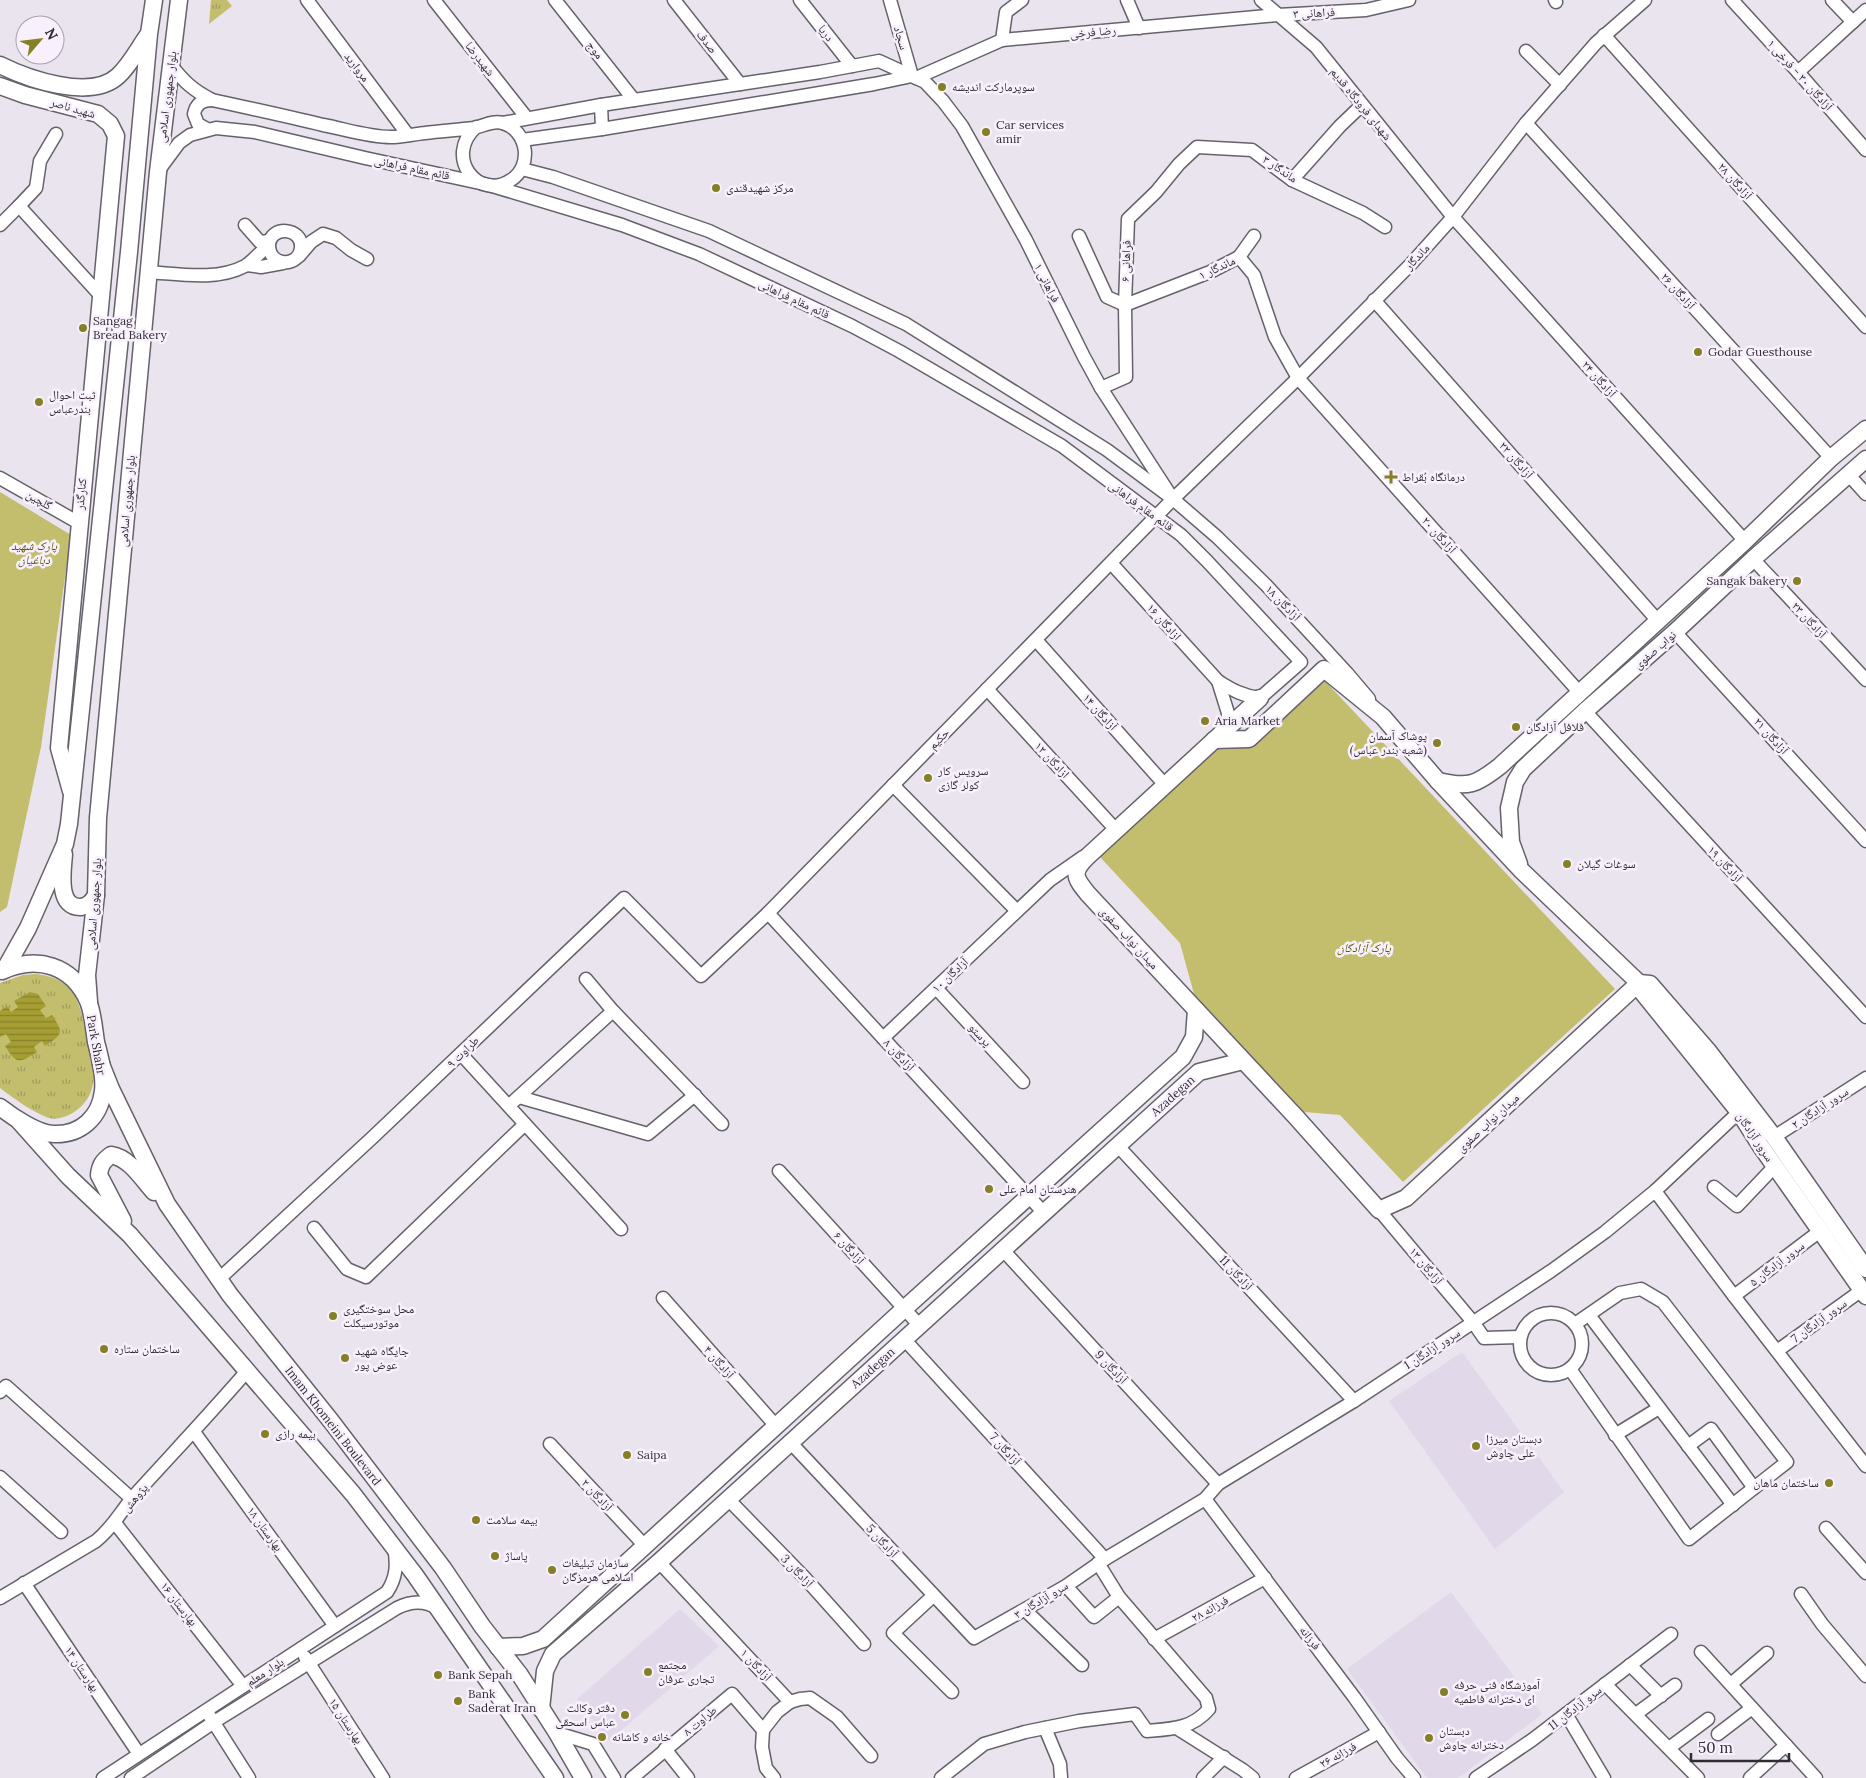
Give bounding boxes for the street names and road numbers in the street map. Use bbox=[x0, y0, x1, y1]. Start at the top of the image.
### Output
street label: فراهانی ۳ bbox=[1293, 4, 1335, 21]
street label: دریا bbox=[815, 21, 837, 44]
street label: رضا فرخی bbox=[1069, 22, 1117, 41]
street label: سجاد bbox=[891, 24, 912, 52]
street label: صدف bbox=[694, 27, 721, 56]
street label: آزادگان ۳۰ - فرخی ۱ bbox=[1764, 36, 1837, 114]
street label: شهیدرضا bbox=[462, 38, 499, 79]
street label: موج bbox=[584, 38, 607, 62]
street label: مروارید bbox=[341, 49, 373, 85]
street label: بلوار جمهوری اسلامی bbox=[153, 50, 180, 144]
street label: شهدای فرودگاه قدیم bbox=[1327, 64, 1395, 144]
street label: شهید ناصر bbox=[48, 94, 98, 121]
street label: قائم مقام فراهانی bbox=[373, 152, 451, 184]
street label: ماندگار ۳ bbox=[1260, 152, 1301, 186]
street label: آزادگان ۲۸ bbox=[1715, 159, 1756, 203]
street label: فراهانی ۶ bbox=[1117, 240, 1134, 282]
street label: ماندگار bbox=[1400, 241, 1432, 274]
street label: ماندگار ۱ bbox=[1196, 253, 1237, 283]
street label: فراهانی ۱ bbox=[1031, 261, 1064, 305]
street label: آزادگان ۲۶ bbox=[1658, 269, 1699, 313]
street label: قائم مقام فراهانی bbox=[756, 276, 832, 322]
street label: آزادگان ۲۴ bbox=[1579, 357, 1620, 401]
street label: آزادگان ۲۲ bbox=[1496, 438, 1537, 482]
street label: بلوار جمهوری اسلامی bbox=[115, 454, 138, 548]
street label: قائم مقام فراهانی bbox=[1105, 477, 1177, 535]
street label: کنارگذر bbox=[72, 478, 89, 511]
street label: گلچین bbox=[24, 486, 55, 513]
street label: آزادگان ۲۰ bbox=[1419, 513, 1460, 557]
street label: آزادگان ۱۸ bbox=[1263, 582, 1305, 624]
street label: آزادگان ۲۳ bbox=[1789, 598, 1831, 642]
street label: ازادگان ۱۶ bbox=[1144, 600, 1185, 643]
street label: نواب صفوی bbox=[1630, 627, 1679, 672]
street label: آزادگان ۱۴ bbox=[1080, 690, 1121, 734]
street label: آزادگان ۲۱ bbox=[1751, 714, 1792, 758]
street label: حکیم bbox=[925, 725, 953, 753]
street label: ازادگان ۱۲ bbox=[1032, 738, 1073, 781]
street label: آزادگان ۱۹ bbox=[1705, 842, 1747, 886]
street label: بلوار جمهوری اسلامی bbox=[83, 857, 105, 951]
street label: میدان نواب صفوی bbox=[1096, 903, 1162, 972]
street label: آزادگان ۱۰ bbox=[928, 953, 972, 995]
street label: Park Shahr bbox=[84, 1014, 109, 1077]
street label: پرستو bbox=[966, 1020, 995, 1050]
street label: طراوت ۹ bbox=[443, 1033, 482, 1071]
street label: آزادگان ۸ bbox=[881, 1035, 919, 1075]
street label: Azadegan bbox=[1147, 1072, 1198, 1120]
street label: سرور آزادگان ۲ bbox=[1788, 1084, 1851, 1132]
street label: میدان نواب صفوی bbox=[1453, 1090, 1522, 1156]
street label: سرور آزادگان bbox=[1733, 1109, 1777, 1164]
street label: آزادگان ۶ bbox=[831, 1228, 869, 1268]
street label: سرور آزادگان ۵ bbox=[1746, 1238, 1807, 1289]
street label: آزادگان ۱۳ bbox=[1406, 1244, 1447, 1288]
street label: آزادگان 11 bbox=[1216, 1252, 1257, 1294]
street label: سرور آزادگان 7 bbox=[1788, 1295, 1850, 1346]
street label: سرور آزادگان 1 bbox=[1401, 1325, 1463, 1372]
street label: آزادگان ۴ bbox=[701, 1342, 738, 1382]
street label: Azadegan bbox=[847, 1344, 898, 1392]
street label: آزادگان 9 bbox=[1092, 1347, 1131, 1387]
street label: Imam Khomeini Boulevard bbox=[282, 1363, 385, 1488]
street label: آزادگان 7 bbox=[987, 1429, 1025, 1469]
street label: آزادگان ۲ bbox=[579, 1475, 617, 1515]
street label: پژوهش bbox=[118, 1480, 151, 1515]
street label: بهارستان ۱۸ bbox=[244, 1503, 287, 1554]
street label: آزادگان 5 bbox=[863, 1521, 902, 1561]
street label: آزادگان 3 bbox=[778, 1551, 817, 1591]
street label: سرو آزادگان ۳ bbox=[1011, 1578, 1071, 1622]
street label: بهارستان ۱۶ bbox=[157, 1579, 201, 1629]
street label: فرزانه ۲۸ bbox=[1189, 1592, 1231, 1625]
street label: فرزانه bbox=[1297, 1623, 1324, 1653]
street label: بهارستان ۱۴ bbox=[61, 1643, 103, 1695]
street label: آزادگان ۱ bbox=[738, 1645, 776, 1685]
street label: بلوار معلم bbox=[243, 1654, 287, 1690]
street label: سرو آزادگان 11 bbox=[1545, 1682, 1605, 1733]
street label: بهارستان ۱۵ bbox=[326, 1695, 367, 1747]
street label: طراوت ۸ bbox=[680, 1702, 720, 1739]
street label: فرزانه ۲۶ bbox=[1317, 1738, 1359, 1771]

